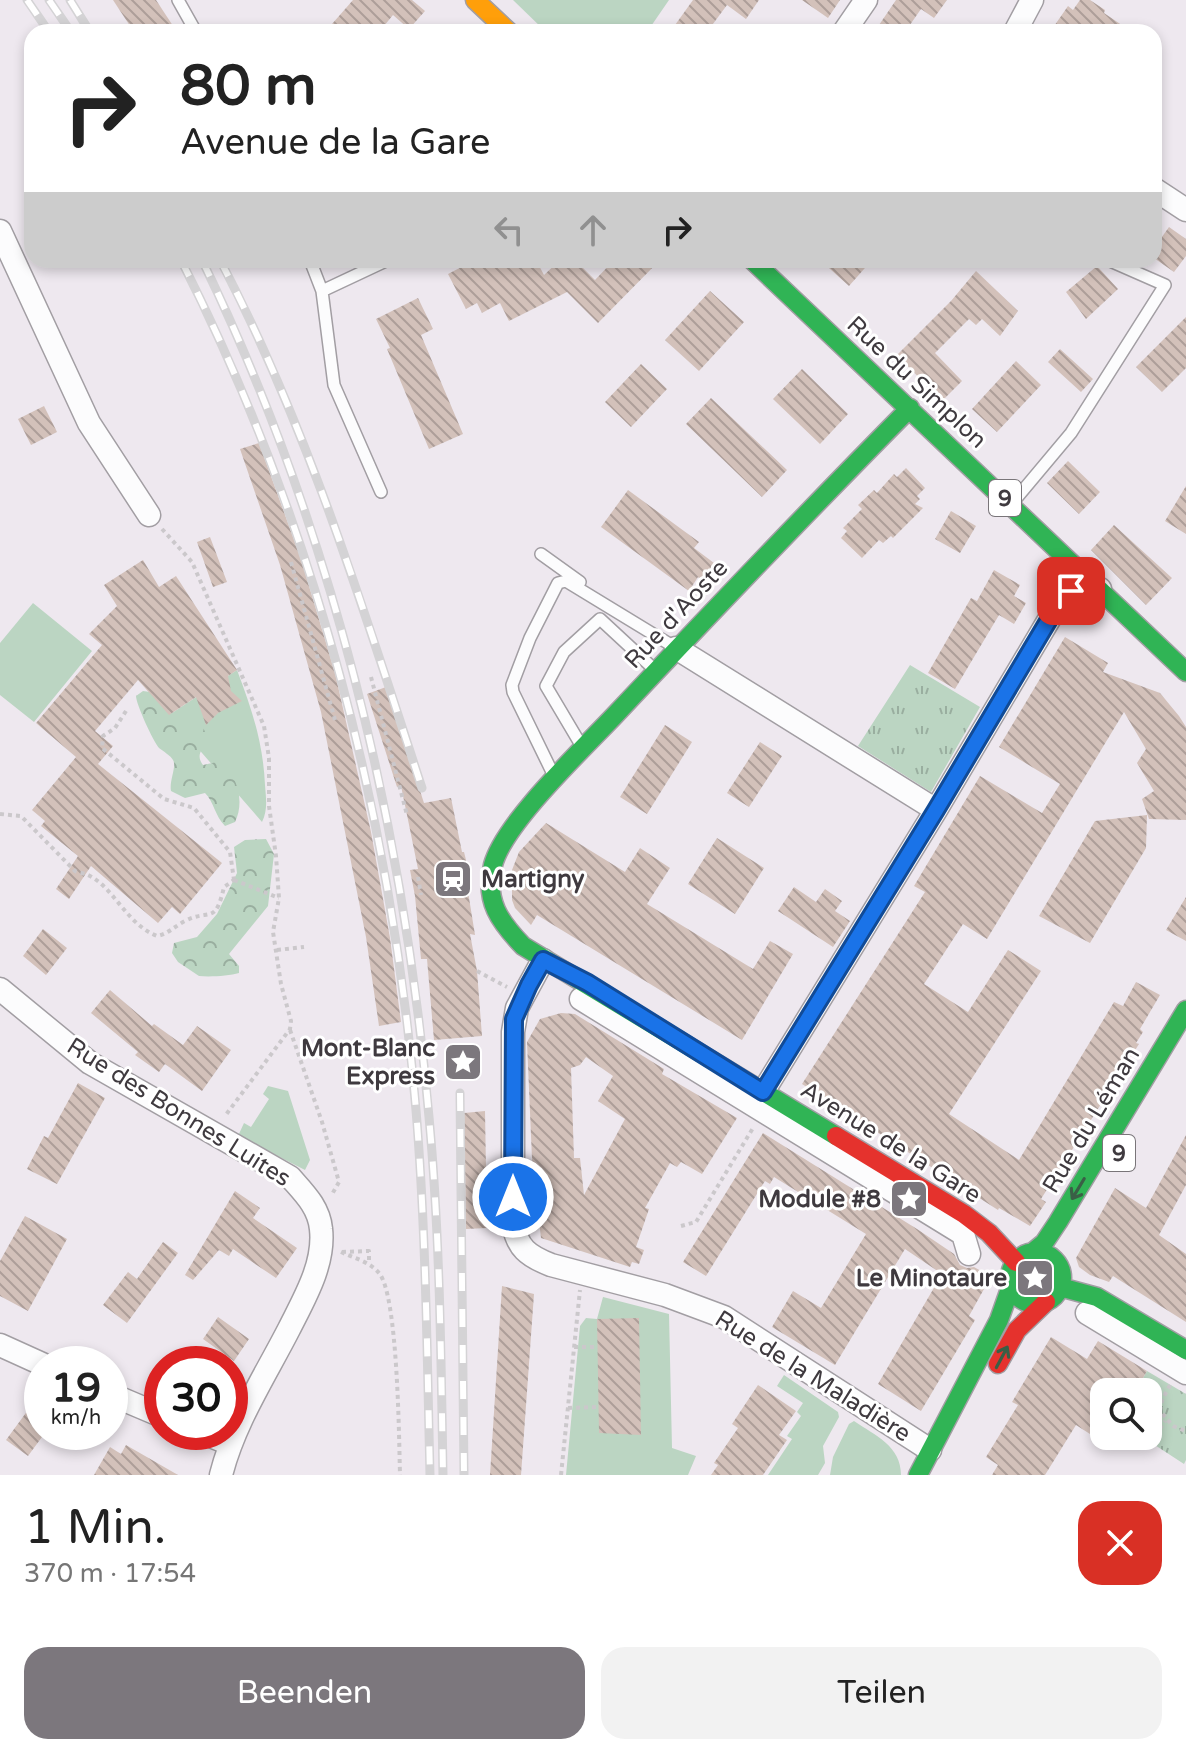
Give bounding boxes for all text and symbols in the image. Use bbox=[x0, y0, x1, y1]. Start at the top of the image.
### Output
text: 80 m bbox=[180, 53, 316, 120]
icon: right bbox=[48, 56, 152, 160]
text: Avenue de la Gare bbox=[180, 121, 490, 164]
icon: left bbox=[487, 208, 531, 252]
icon: ahead bbox=[571, 208, 615, 252]
icon: right bbox=[655, 208, 699, 252]
street label: Rue du Simplon bbox=[841, 310, 993, 454]
road number: 9 bbox=[989, 480, 1021, 516]
street label: Rue d'Aoste bbox=[619, 554, 734, 675]
pin bbox=[1037, 557, 1105, 625]
icon: arrive bbox=[1049, 569, 1093, 613]
station icon: Martigny bbox=[432, 858, 474, 900]
place label: Martigny bbox=[481, 865, 585, 894]
street label: Rue des Bonnes Luites bbox=[62, 1032, 296, 1193]
place label: Mont-Blanc Express bbox=[301, 1034, 435, 1091]
place icon: Mont-Blanc Express bbox=[442, 1041, 484, 1083]
street label: Rue du Léman bbox=[1036, 1042, 1146, 1198]
street label: Avenue de la Gare bbox=[795, 1075, 986, 1210]
road number: 9 bbox=[1103, 1135, 1135, 1171]
position arrow bbox=[471, 1155, 555, 1239]
one-way arrow bbox=[1069, 1177, 1085, 1200]
place icon: Module #8 bbox=[888, 1178, 930, 1220]
place label: Module #8 bbox=[758, 1185, 881, 1214]
place icon: Le Minotaure bbox=[1014, 1257, 1056, 1299]
place label: Le Minotaure bbox=[856, 1264, 1007, 1293]
street label: Rue de la Maladière bbox=[709, 1304, 916, 1448]
speed limit sign: 30 bbox=[144, 1346, 248, 1450]
one-way arrow bbox=[995, 1346, 1011, 1369]
text: 19 bbox=[51, 1364, 101, 1412]
map controls bbox=[1090, 1378, 1162, 1450]
button: search bbox=[1090, 1378, 1162, 1450]
text: km/h bbox=[51, 1406, 101, 1430]
text: 1 Min. bbox=[24, 1499, 166, 1557]
button: close bbox=[1078, 1501, 1162, 1585]
text: 370 m · 17:54 bbox=[24, 1558, 196, 1589]
button: Beenden bbox=[24, 1647, 585, 1739]
button: Teilen bbox=[601, 1647, 1162, 1739]

